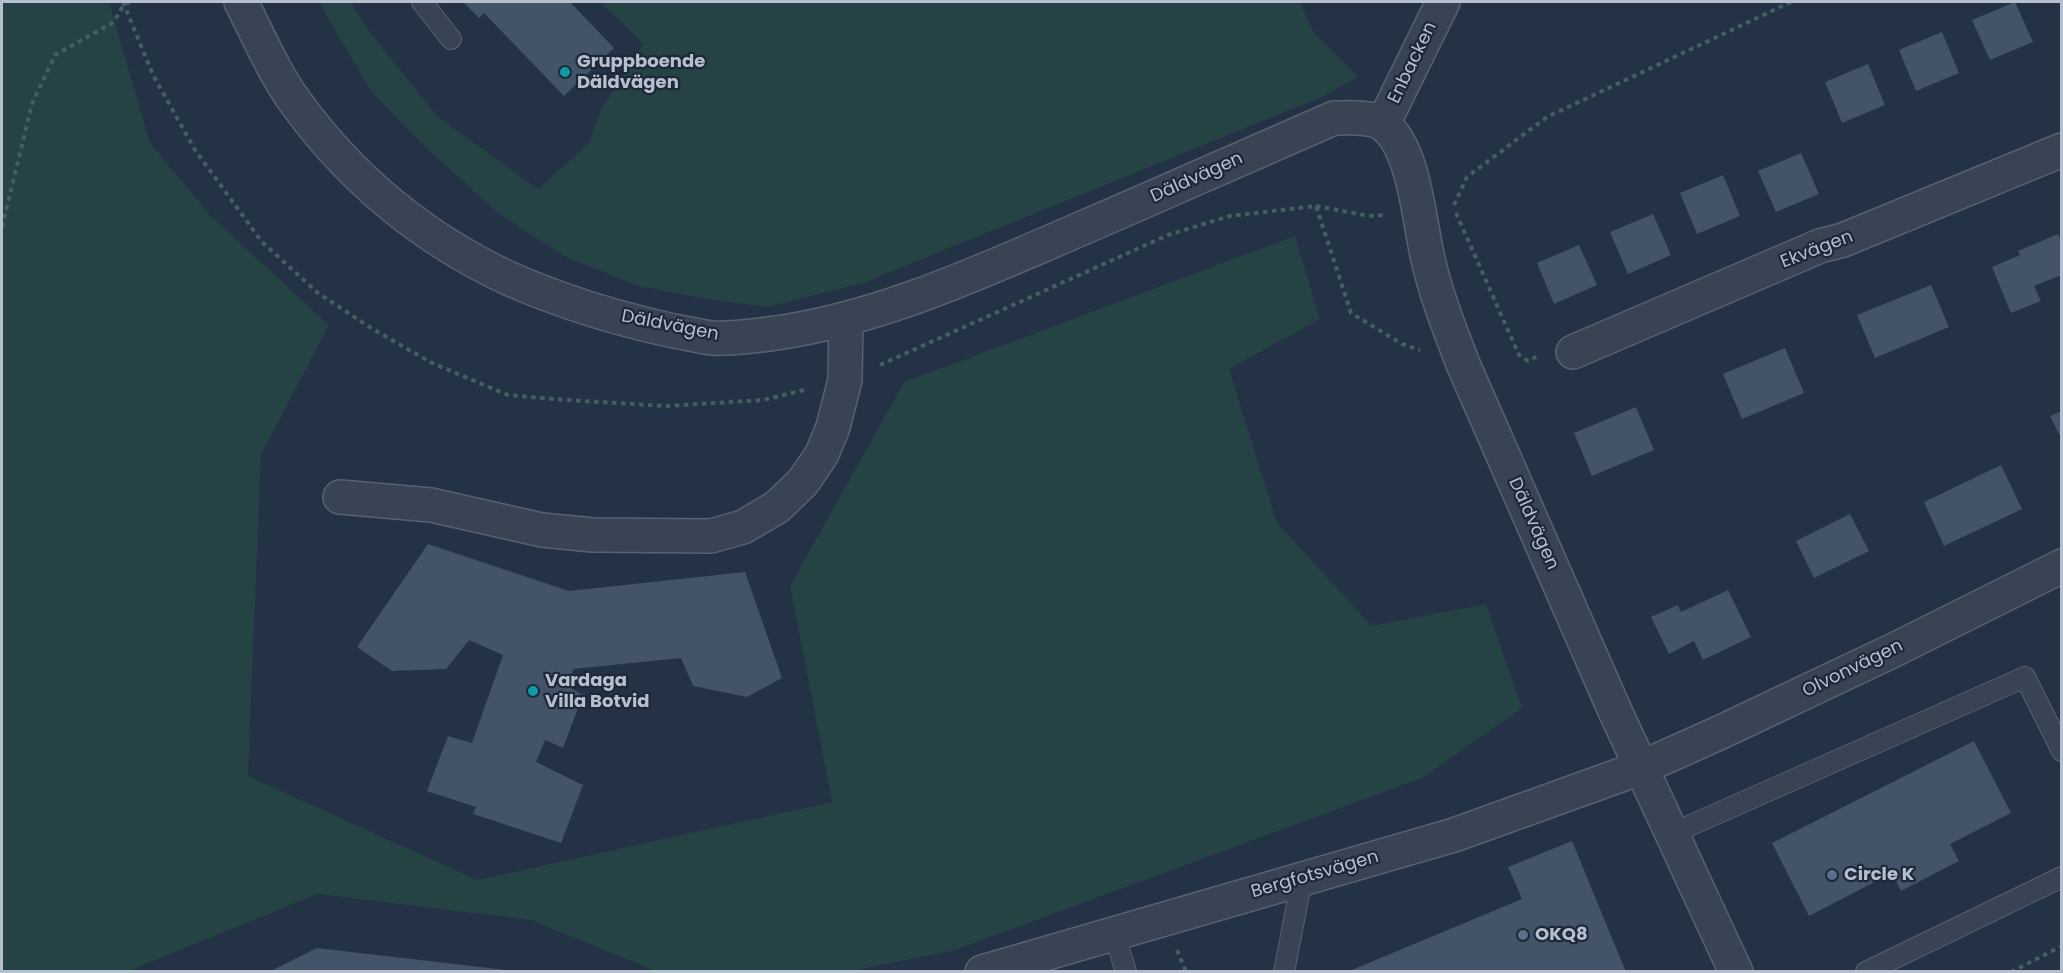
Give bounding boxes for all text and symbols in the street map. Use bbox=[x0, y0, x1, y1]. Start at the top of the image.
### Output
street label: Enbacken bbox=[1384, 19, 1442, 107]
place label: Gruppboende Däldvägen bbox=[577, 51, 705, 94]
marker: Gruppboende Däldvägen bbox=[558, 65, 572, 79]
street label: Däldvägen bbox=[1148, 148, 1246, 208]
street label: Ekvägen bbox=[1778, 226, 1856, 274]
street label: Däldvägen bbox=[620, 306, 720, 346]
street label: Däldvägen bbox=[1503, 475, 1563, 573]
street label: Olvonvägen bbox=[1799, 635, 1907, 703]
place label: Vardaga Villa Botvid bbox=[545, 670, 650, 712]
marker: Vardaga Villa Botvid bbox=[526, 684, 540, 698]
street label: Bergfotsvägen bbox=[1249, 846, 1381, 904]
place label: Circle K bbox=[1844, 864, 1914, 886]
marker: Circle K bbox=[1825, 868, 1839, 882]
place label: OKQ8 bbox=[1535, 924, 1588, 946]
marker: OKQ8 bbox=[1516, 928, 1530, 942]

